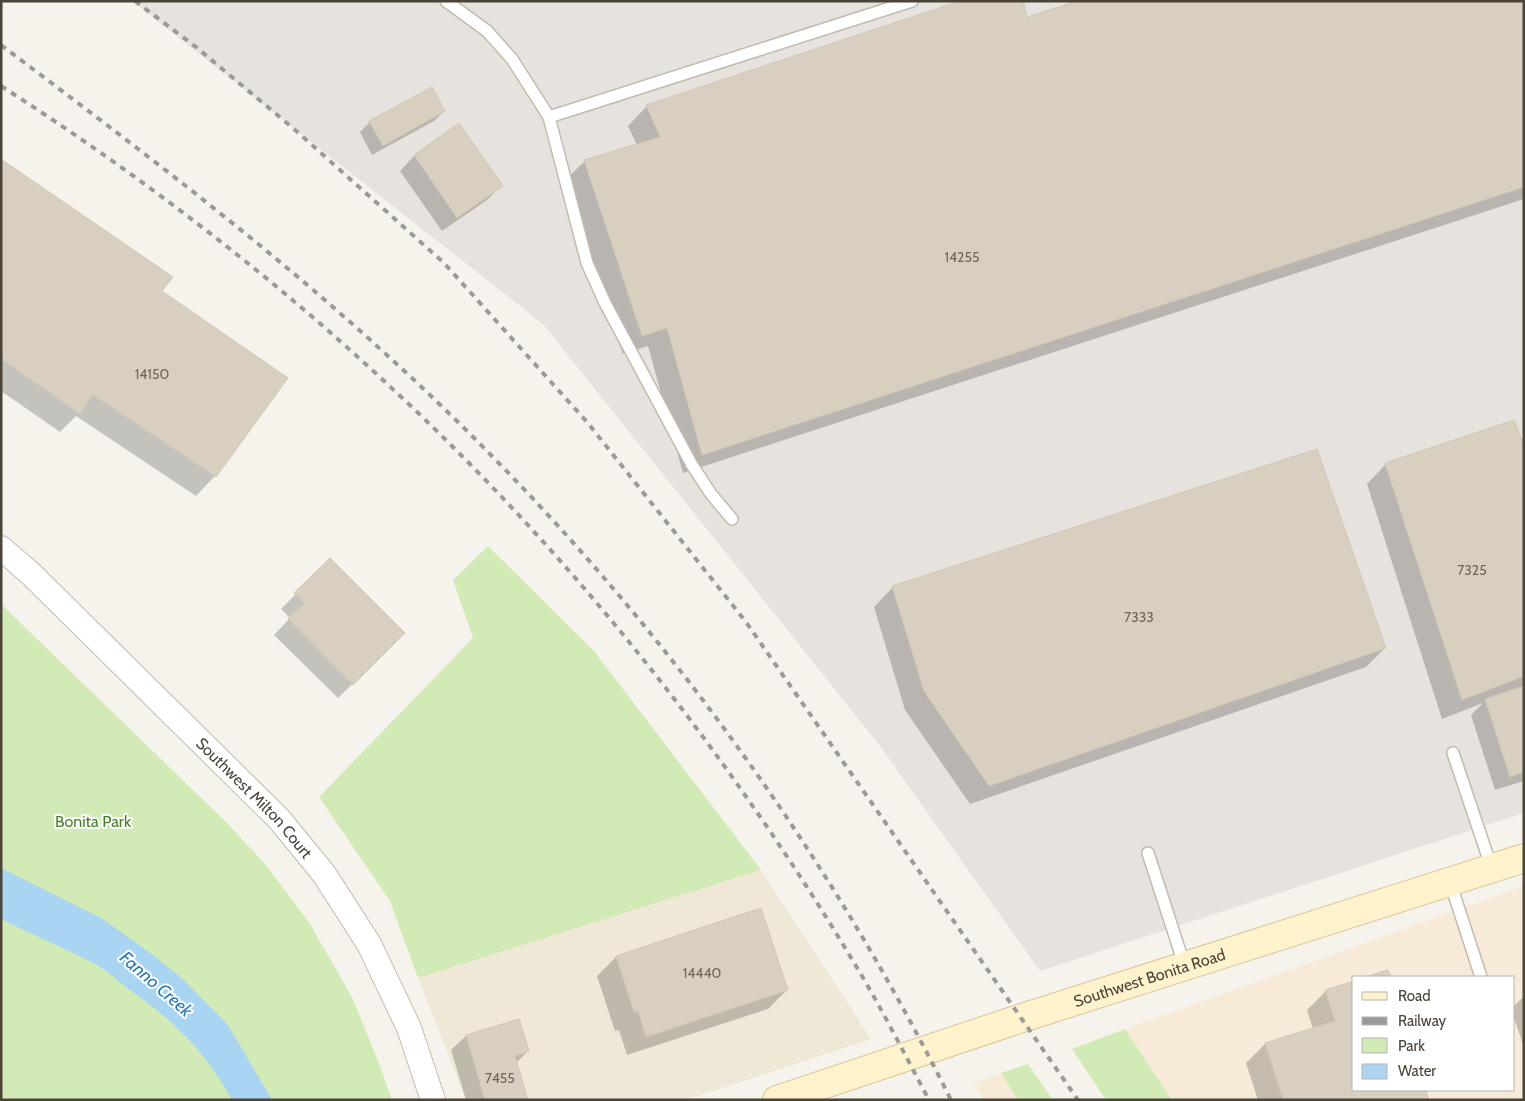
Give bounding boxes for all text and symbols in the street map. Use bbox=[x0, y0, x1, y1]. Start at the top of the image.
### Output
house number: 14255 bbox=[944, 248, 980, 266]
house number: 14150 bbox=[135, 365, 170, 383]
house number: 7325 bbox=[1457, 561, 1487, 579]
house number: 7333 bbox=[1124, 608, 1154, 626]
street label: Southwest Milton Court bbox=[192, 734, 316, 863]
park label: Bonita Park bbox=[55, 812, 132, 831]
street label: Southwest Bonita Road bbox=[1071, 945, 1228, 1011]
water label: Fanno Creek bbox=[115, 946, 198, 1022]
house number: 14440 bbox=[683, 964, 722, 982]
legend bbox=[1352, 976, 1515, 1091]
text: Road bbox=[1398, 987, 1431, 1005]
text: Railway bbox=[1398, 1012, 1447, 1030]
text: Park bbox=[1398, 1037, 1425, 1055]
text: Water bbox=[1398, 1062, 1436, 1080]
house number: 7455 bbox=[485, 1069, 515, 1087]

